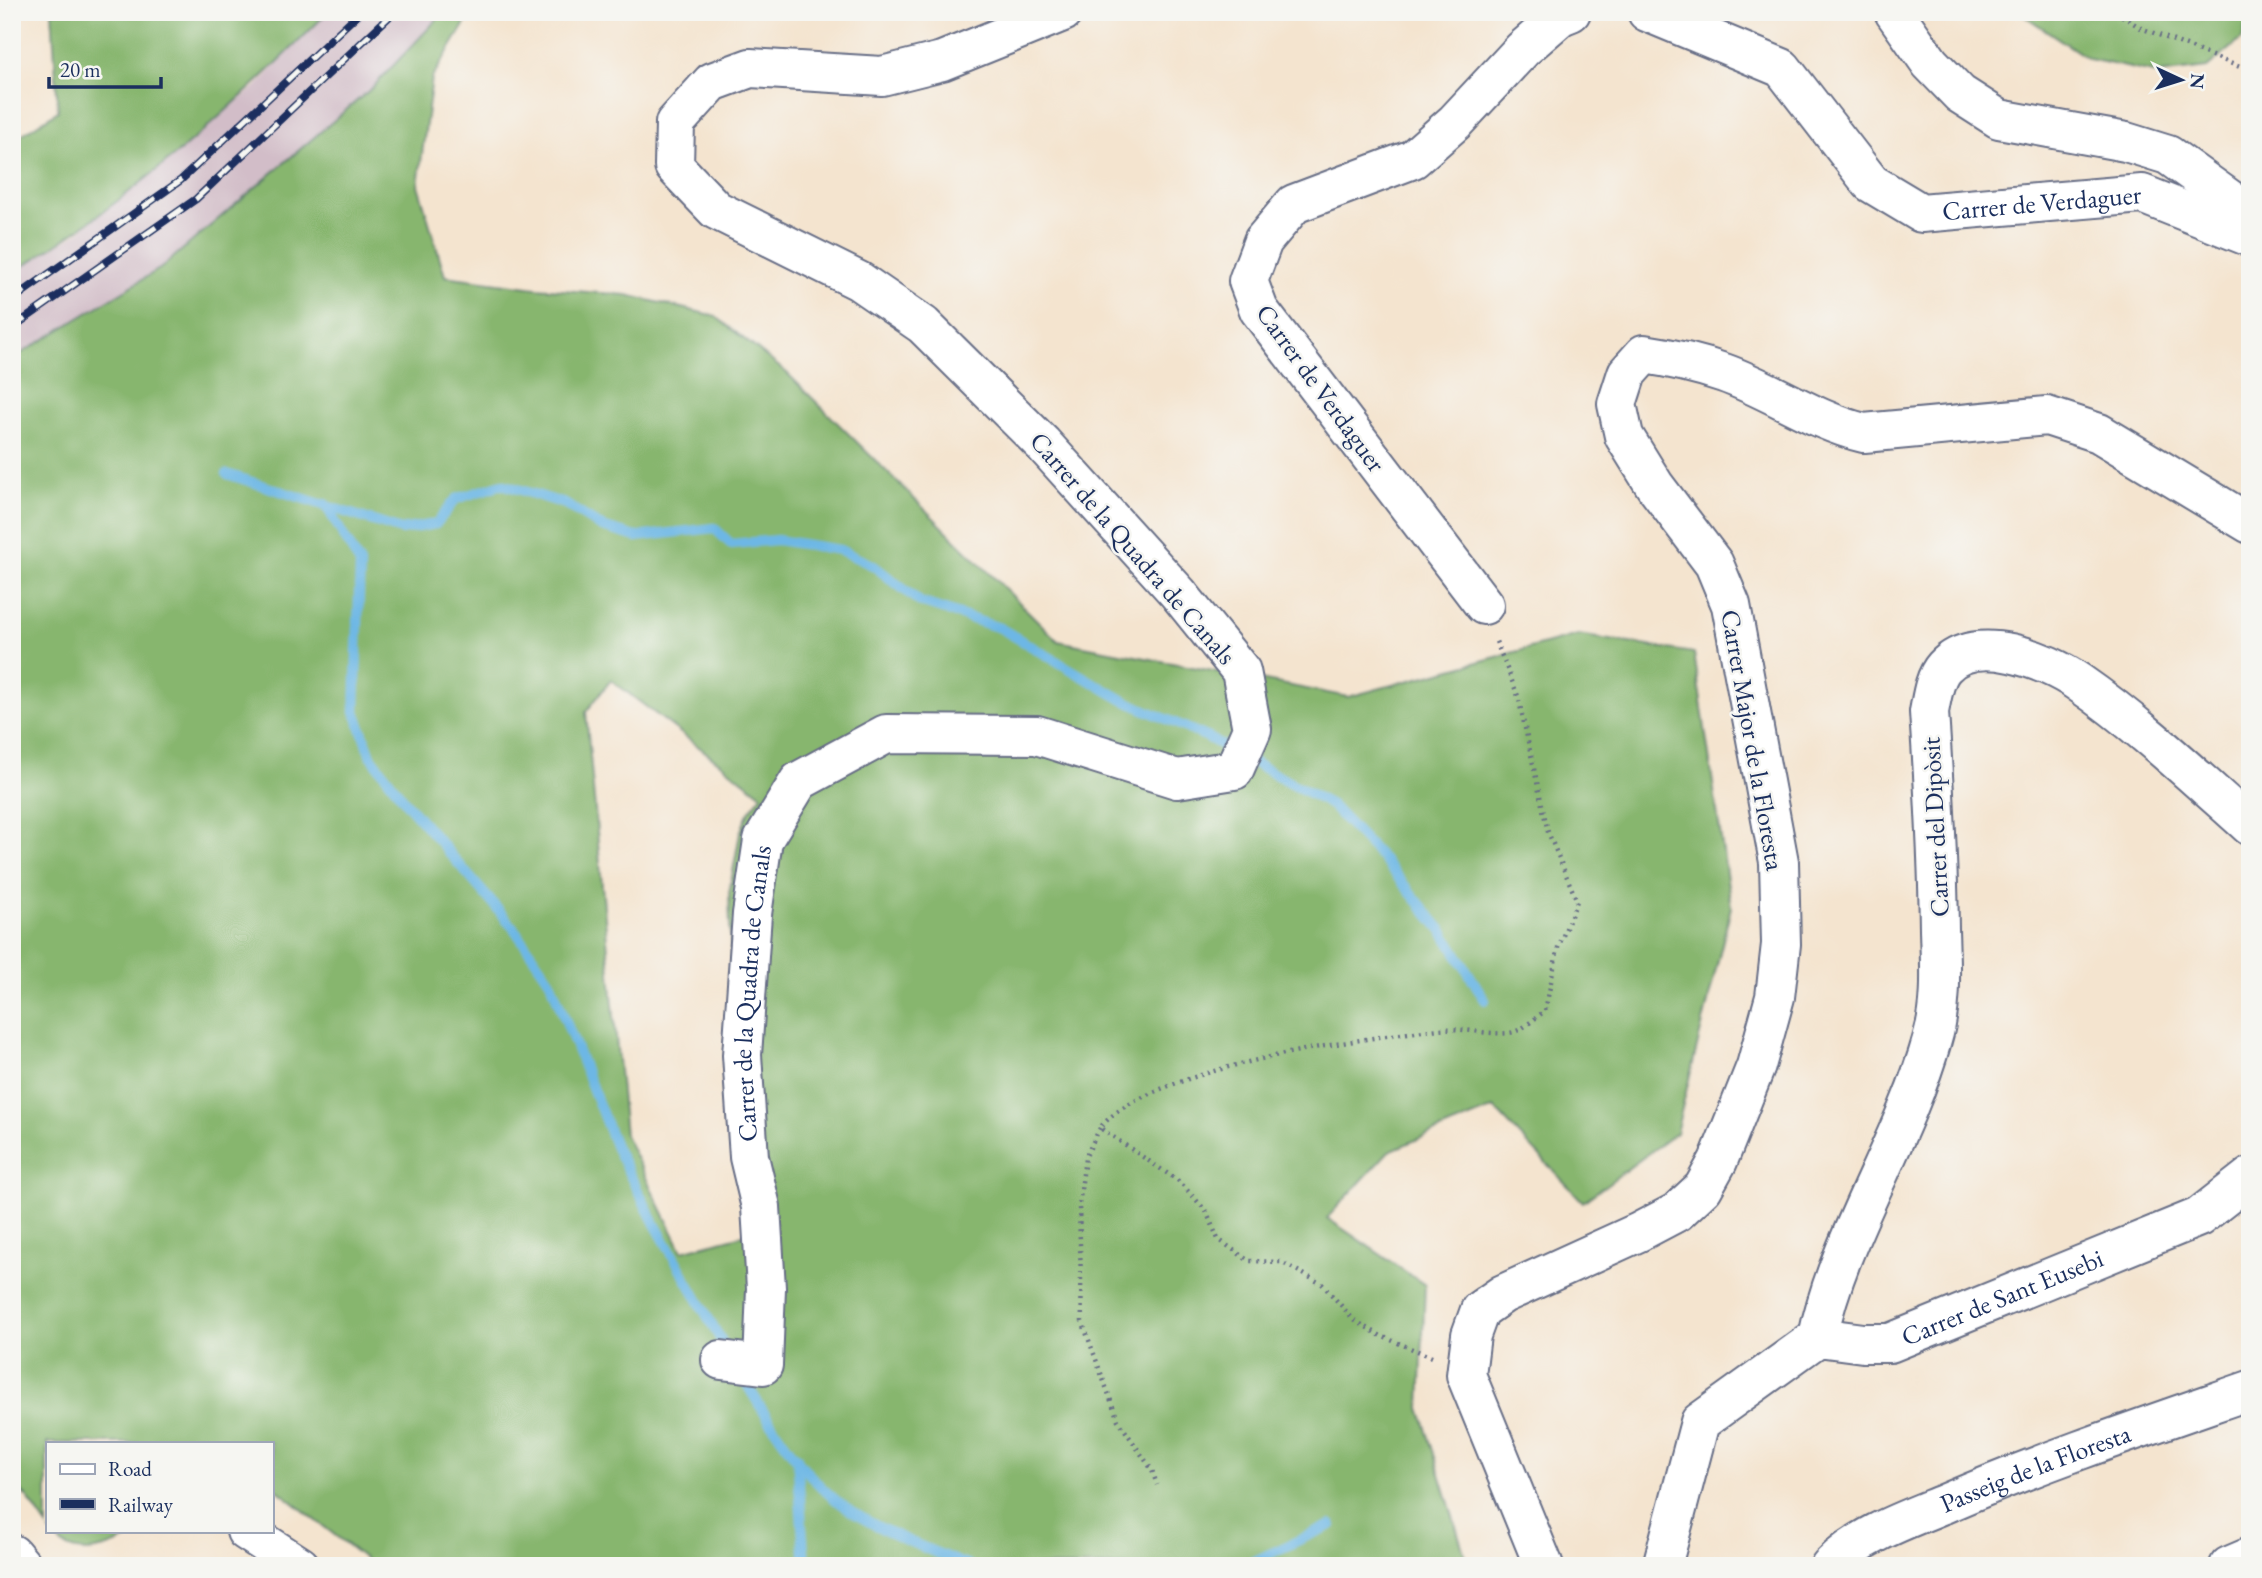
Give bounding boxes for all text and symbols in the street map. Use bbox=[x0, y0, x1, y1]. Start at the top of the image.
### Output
scale bar bbox=[49, 46, 161, 90]
north arrow bbox=[2146, 46, 2216, 116]
text: 20 m bbox=[60, 56, 101, 83]
text: N bbox=[2184, 73, 2210, 90]
street label: Carrer de Verdaguer bbox=[1941, 177, 2143, 228]
street label: Carrer de Verdaguer bbox=[1249, 297, 1394, 479]
street label: Carrer de la Quadra de Canals bbox=[1022, 424, 1244, 672]
street label: Carrer Major de la Floresta bbox=[1713, 607, 1793, 874]
street label: Carrer del Dipòsit bbox=[1913, 736, 1957, 918]
street label: Carrer de la Quadra de Canals bbox=[725, 843, 779, 1143]
street label: Carrer de Sant Eusebi bbox=[1896, 1241, 2108, 1354]
street label: Passeig de la Floresta bbox=[1935, 1416, 2136, 1521]
legend bbox=[46, 1442, 273, 1532]
text: Road bbox=[108, 1455, 152, 1482]
text: Railway bbox=[108, 1491, 174, 1518]

